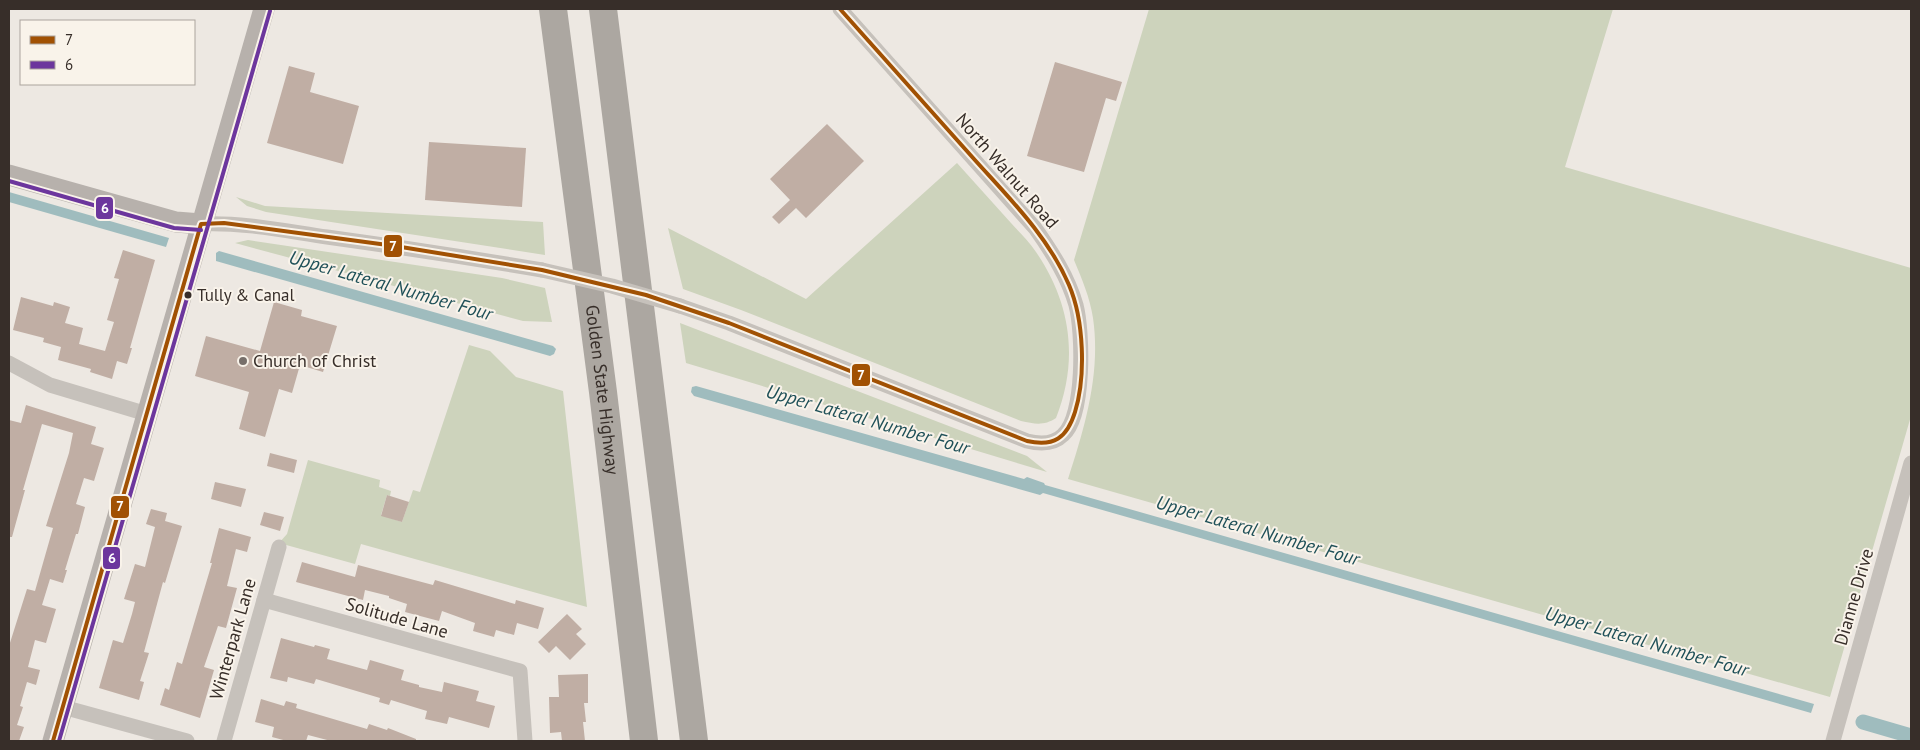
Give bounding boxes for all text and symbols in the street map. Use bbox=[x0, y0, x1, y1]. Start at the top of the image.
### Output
legend bbox=[20, 20, 195, 85]
text: 7 bbox=[65, 30, 73, 49]
text: 6 bbox=[65, 55, 73, 74]
street label: North Walnut Road bbox=[951, 108, 1064, 233]
line badge: 6 bbox=[95, 196, 114, 220]
text: 6 bbox=[101, 199, 109, 217]
line badge: 7 bbox=[383, 234, 403, 258]
text: 7 bbox=[389, 237, 397, 255]
water label: Upper Lateral Number Four bbox=[286, 244, 497, 326]
place label: Tully & Canal bbox=[197, 284, 295, 306]
marker: Tully & Canal bbox=[183, 290, 193, 300]
street label: Golden State Highway bbox=[581, 303, 625, 477]
place label: Church of Christ bbox=[253, 349, 376, 372]
marker: Church of Christ bbox=[237, 355, 249, 367]
line badge: 7 bbox=[851, 363, 871, 387]
text: 7 bbox=[857, 366, 865, 384]
water label: Upper Lateral Number Four bbox=[763, 378, 974, 460]
water label: Upper Lateral Number Four bbox=[1153, 489, 1364, 571]
line badge: 7 bbox=[110, 495, 130, 519]
text: 7 bbox=[116, 497, 124, 515]
line badge: 6 bbox=[102, 546, 121, 570]
street label: Dianne Drive bbox=[1829, 546, 1878, 648]
text: 6 bbox=[108, 549, 116, 567]
street label: Winterpark Lane bbox=[204, 575, 261, 702]
street label: Solitude Lane bbox=[343, 592, 451, 643]
water label: Upper Lateral Number Four bbox=[1542, 600, 1753, 682]

